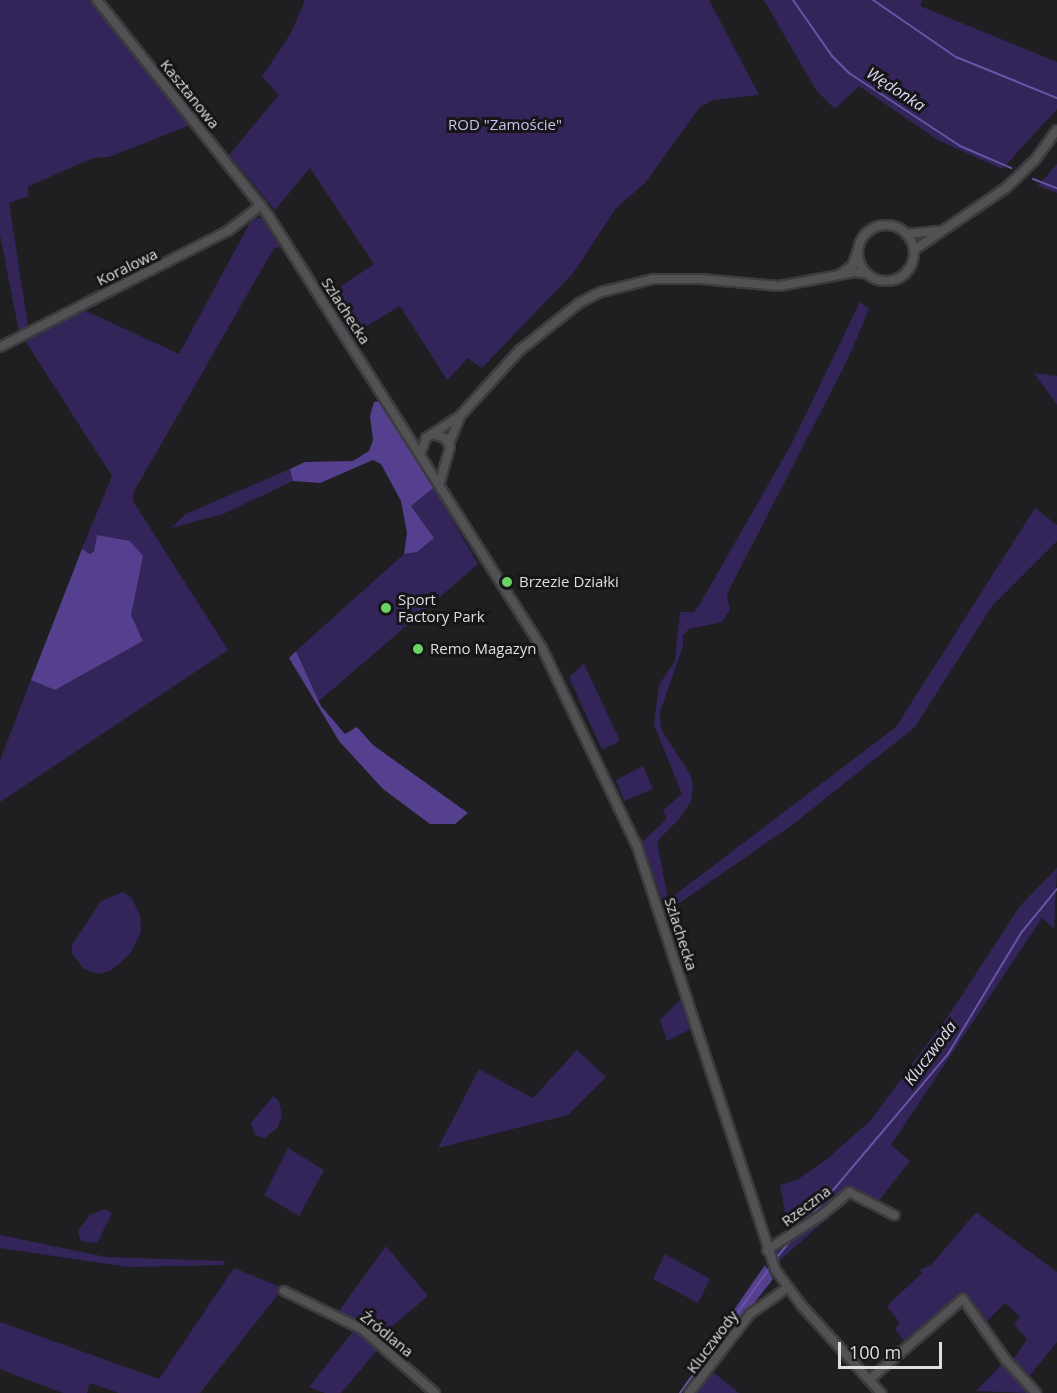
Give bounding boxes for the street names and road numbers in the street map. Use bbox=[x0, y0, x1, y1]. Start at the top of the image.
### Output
street label: Kasztanowa bbox=[157, 56, 223, 132]
street label: Koralowa bbox=[94, 245, 160, 289]
street label: Szlachecka bbox=[318, 274, 374, 348]
street label: Szlachecka bbox=[661, 895, 701, 973]
street label: Rzeczna bbox=[778, 1182, 834, 1230]
street label: Źródlana bbox=[357, 1307, 417, 1361]
street label: Kluczwody bbox=[683, 1307, 741, 1377]

